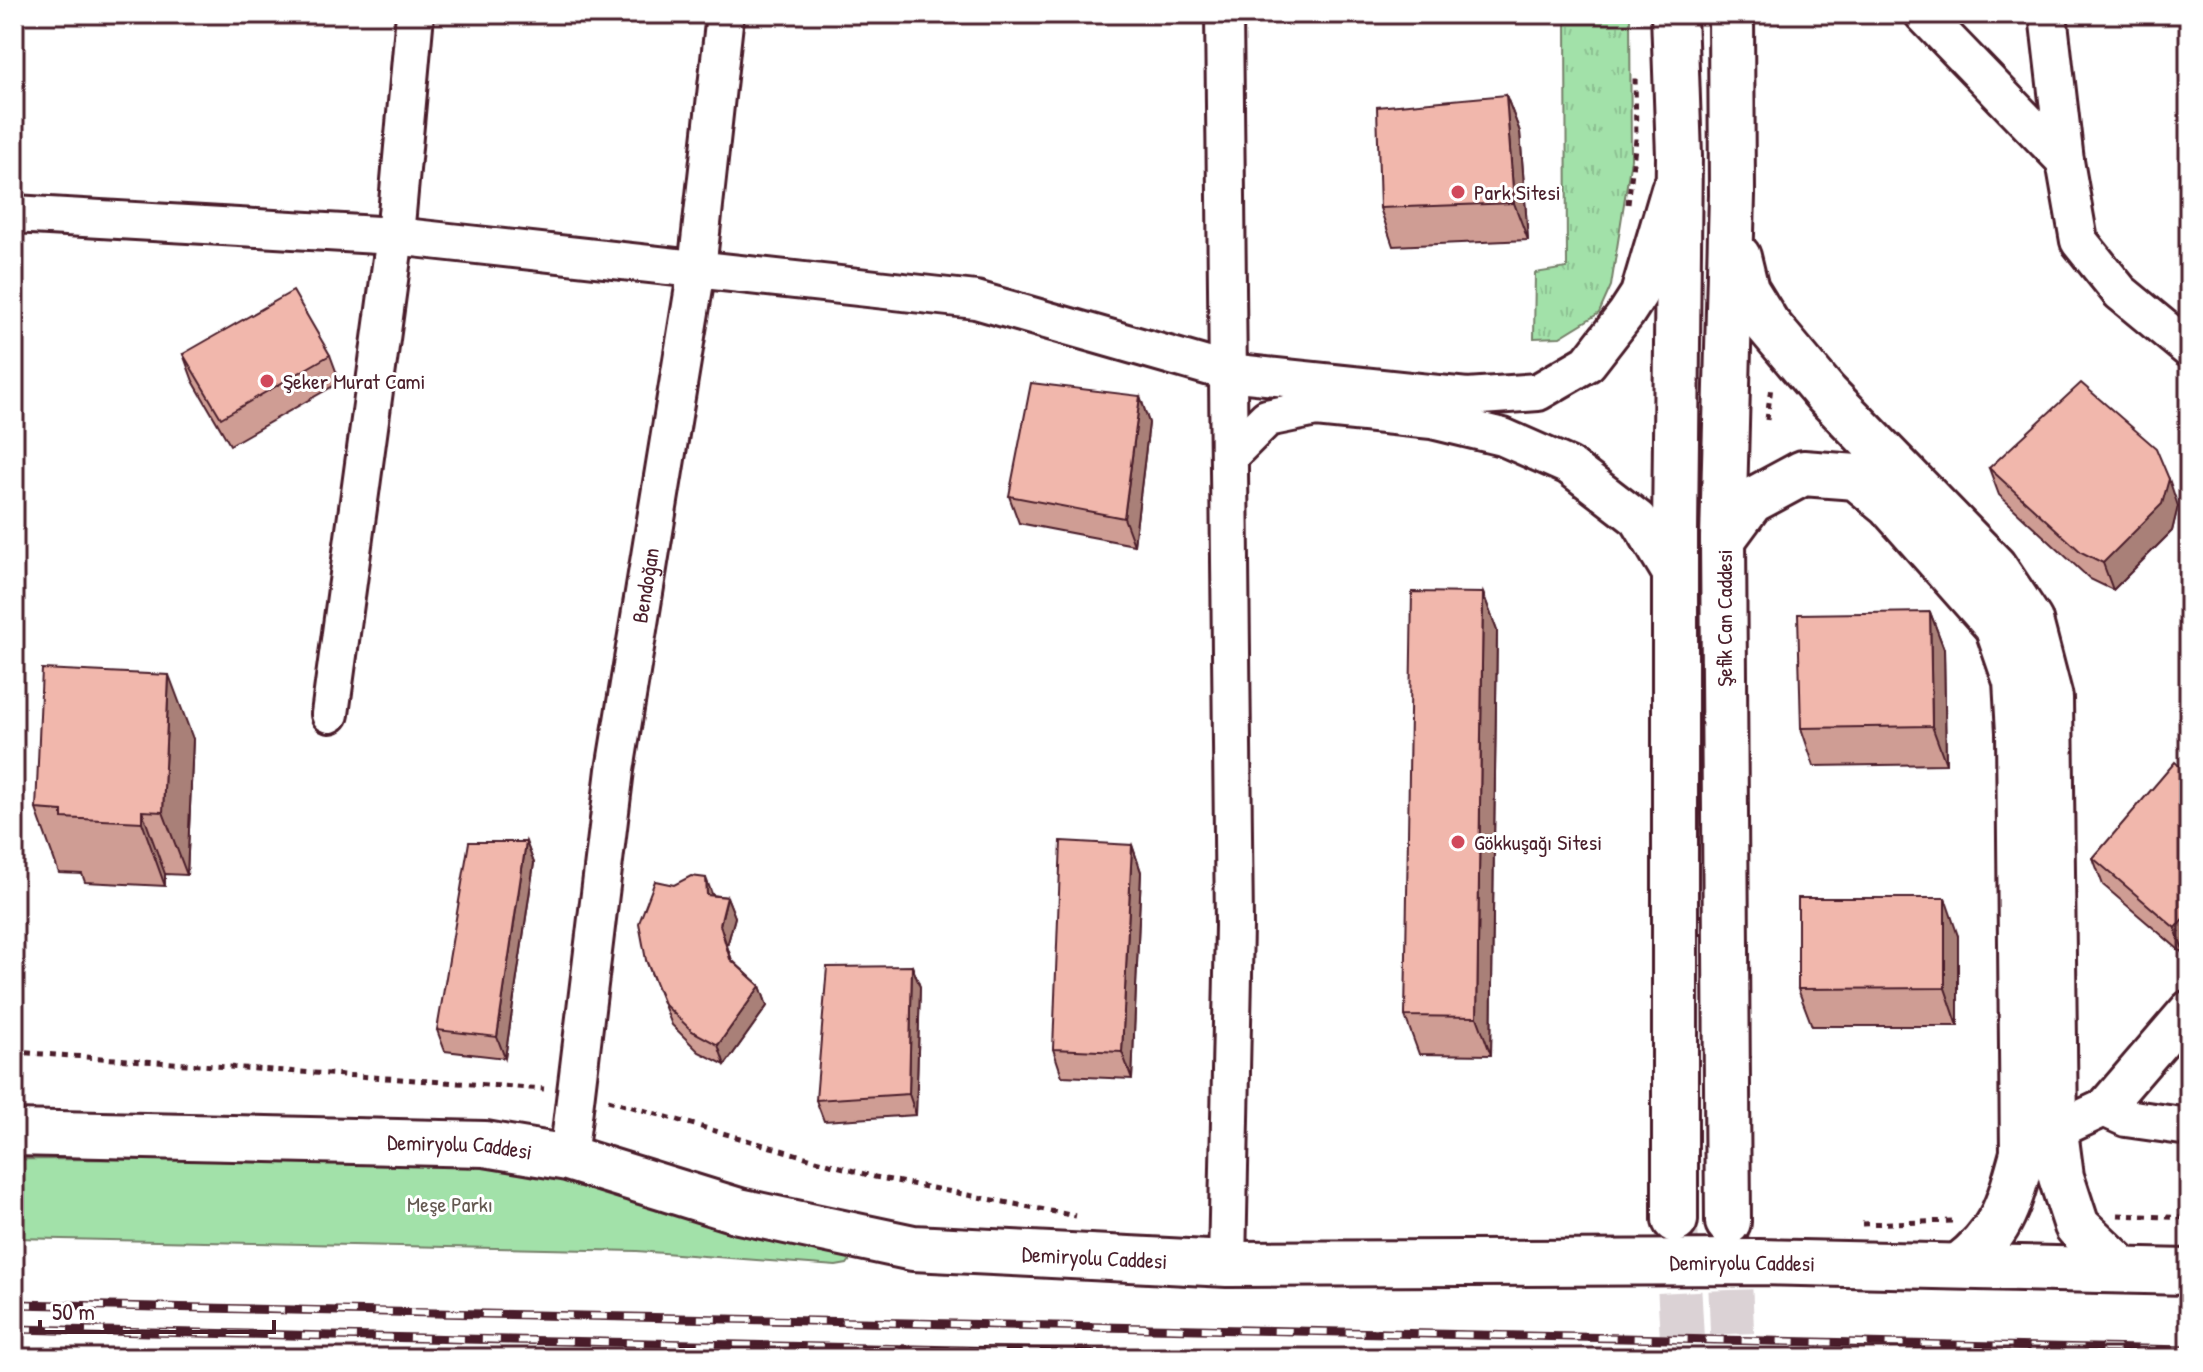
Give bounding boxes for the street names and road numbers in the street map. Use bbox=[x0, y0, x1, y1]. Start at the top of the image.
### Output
street label: Bendoğan bbox=[624, 546, 666, 625]
street label: Şefik Can Caddesi bbox=[1709, 549, 1739, 687]
street label: Demiryolu Caddesi bbox=[387, 1127, 534, 1167]
street label: Demiryolu Caddesi bbox=[1021, 1239, 1168, 1276]
street label: Demiryolu Caddesi bbox=[1670, 1247, 1816, 1278]

